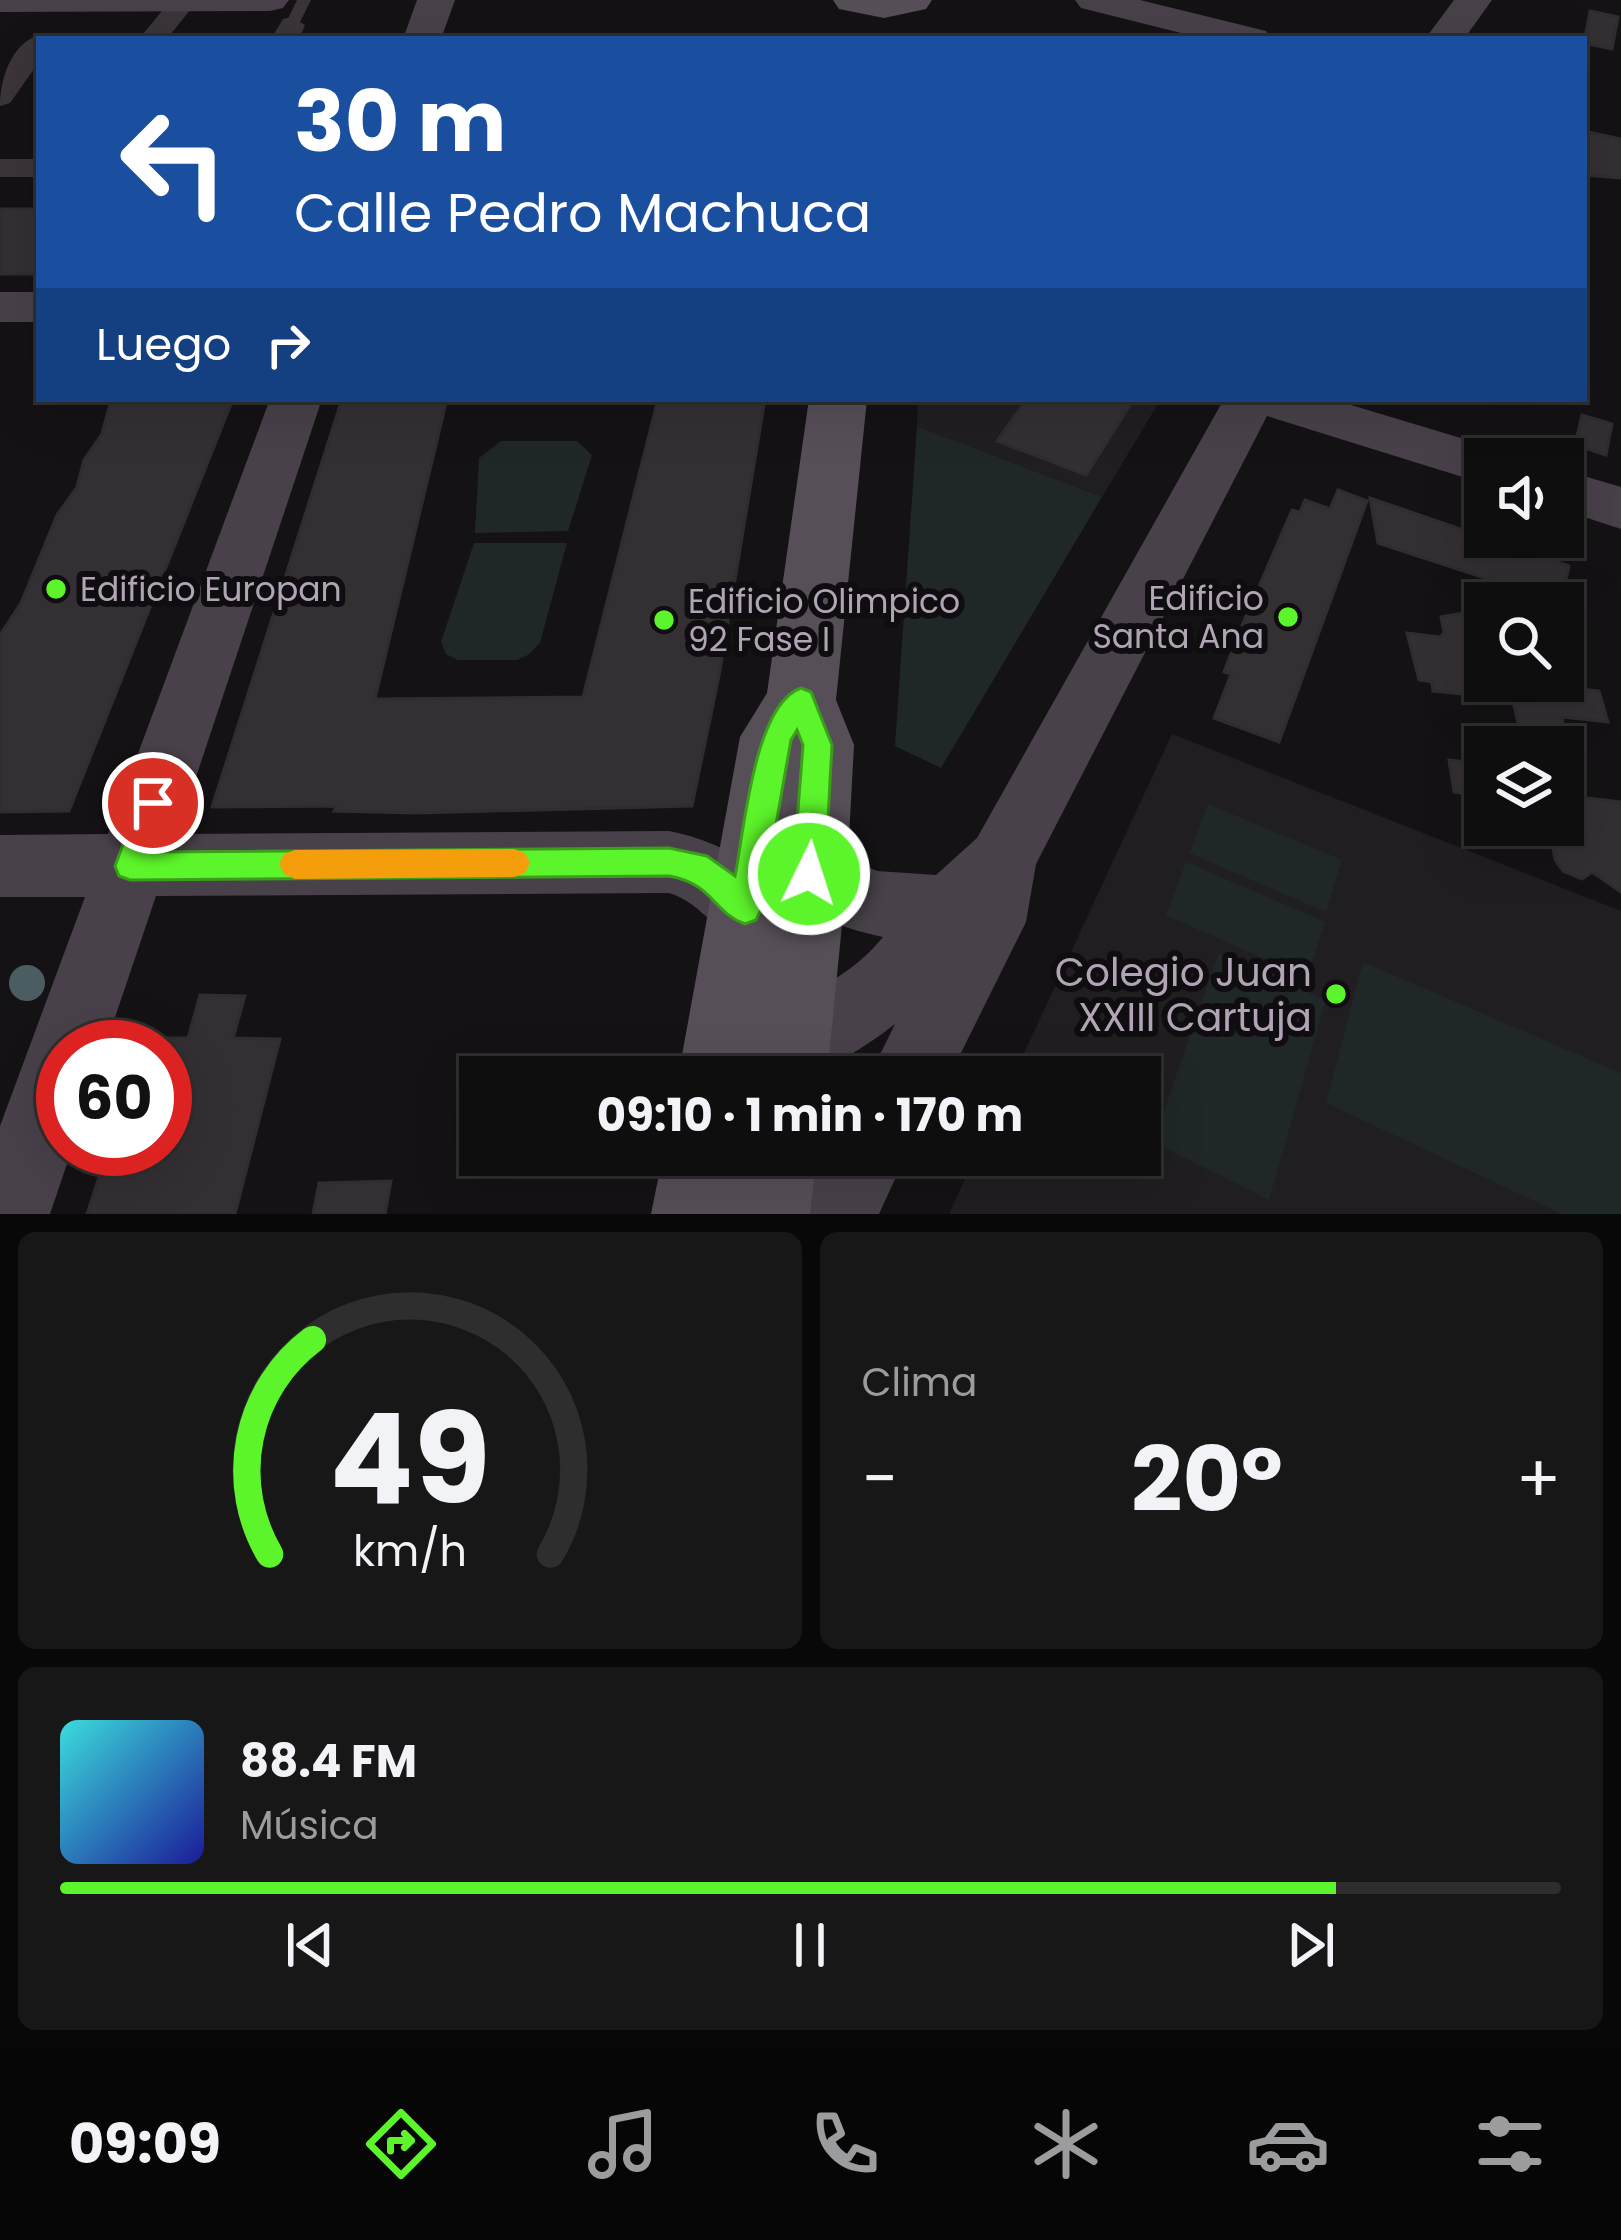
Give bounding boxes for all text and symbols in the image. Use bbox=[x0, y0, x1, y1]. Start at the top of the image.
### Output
text: 30 m bbox=[294, 63, 506, 180]
icon: left bbox=[96, 84, 252, 240]
text: Calle Pedro Machuca bbox=[294, 175, 871, 251]
icon: right bbox=[255, 312, 321, 378]
text: Luego bbox=[96, 313, 231, 376]
map controls bbox=[1464, 438, 1584, 846]
button: sound bbox=[1464, 438, 1584, 558]
place label: Edificio Europan bbox=[80, 566, 342, 613]
place label: Edificio Santa Ana bbox=[1092, 575, 1264, 660]
marker: Edificio Europan bbox=[43, 576, 69, 602]
place label: Edificio Olimpico 92 Fase I bbox=[688, 578, 960, 663]
button: search bbox=[1464, 582, 1584, 702]
marker: Edificio Santa Ana bbox=[1275, 604, 1301, 630]
marker: Edificio Olimpico 92 Fase I bbox=[651, 607, 677, 633]
button: layers bbox=[1464, 726, 1584, 846]
pin bbox=[102, 752, 204, 854]
icon: arrive bbox=[120, 770, 186, 836]
position arrow bbox=[746, 811, 872, 937]
place label: Colegio Juan XXIII Cartuja bbox=[1055, 945, 1312, 1045]
marker: Colegio Juan XXIII Cartuja bbox=[1323, 981, 1349, 1007]
speed limit sign: 60 bbox=[36, 1020, 192, 1176]
text: 09:10 · 1 min · 170 m bbox=[597, 1084, 1023, 1147]
text: Clima bbox=[862, 1355, 977, 1410]
text: 49 bbox=[329, 1372, 490, 1547]
text: 20° bbox=[1131, 1416, 1283, 1543]
text: − bbox=[862, 1433, 898, 1525]
text: + bbox=[1516, 1433, 1561, 1525]
text: km/h bbox=[353, 1520, 467, 1580]
text: 88.4 FM bbox=[240, 1730, 417, 1793]
text: Música bbox=[240, 1798, 379, 1853]
icon: previous bbox=[277, 1912, 343, 1978]
icon: pause bbox=[777, 1912, 843, 1978]
icon: next bbox=[1278, 1912, 1344, 1978]
icon: directions bbox=[359, 2102, 443, 2186]
icon: music bbox=[581, 2102, 665, 2186]
icon: phone bbox=[803, 2102, 887, 2186]
icon: climate bbox=[1024, 2102, 1108, 2186]
icon: car bbox=[1246, 2102, 1330, 2186]
icon: filters bbox=[1468, 2102, 1552, 2186]
text: 09:09 bbox=[69, 2106, 221, 2182]

